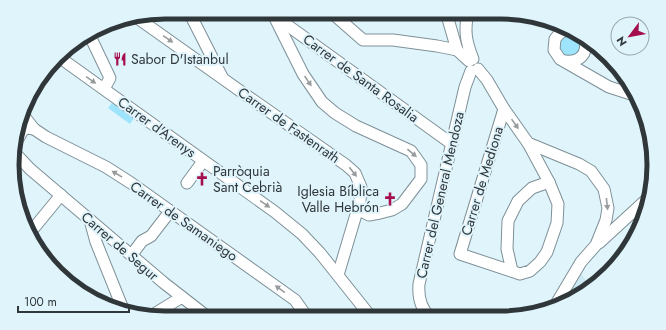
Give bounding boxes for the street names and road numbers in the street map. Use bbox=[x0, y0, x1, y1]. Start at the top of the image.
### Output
street label: Carrer de Santa Rosalia bbox=[299, 29, 423, 127]
street label: Carrer de Fastenrath bbox=[234, 82, 344, 168]
street label: Carrer d'Arenys bbox=[114, 92, 200, 162]
street label: Carrer del General Mendoza bbox=[411, 110, 469, 280]
street label: Carrer de Mediona bbox=[456, 124, 508, 238]
street label: Carrer de Samaniego bbox=[126, 176, 242, 266]
street label: Carrer de Segur bbox=[77, 207, 163, 285]

